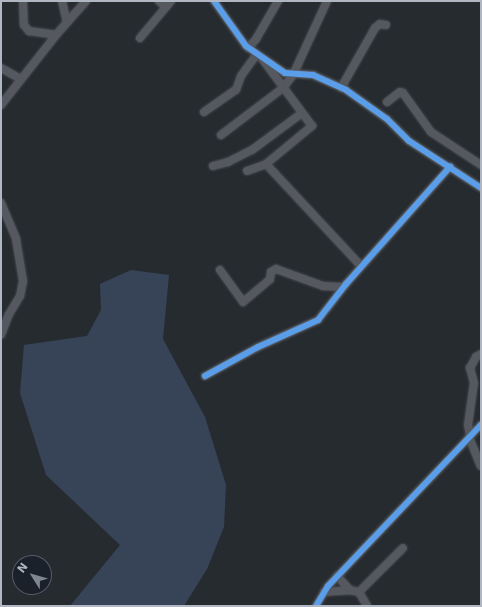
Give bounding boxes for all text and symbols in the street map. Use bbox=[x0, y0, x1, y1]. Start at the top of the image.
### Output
north arrow bbox=[12, 555, 52, 595]
text: N bbox=[15, 560, 31, 576]

